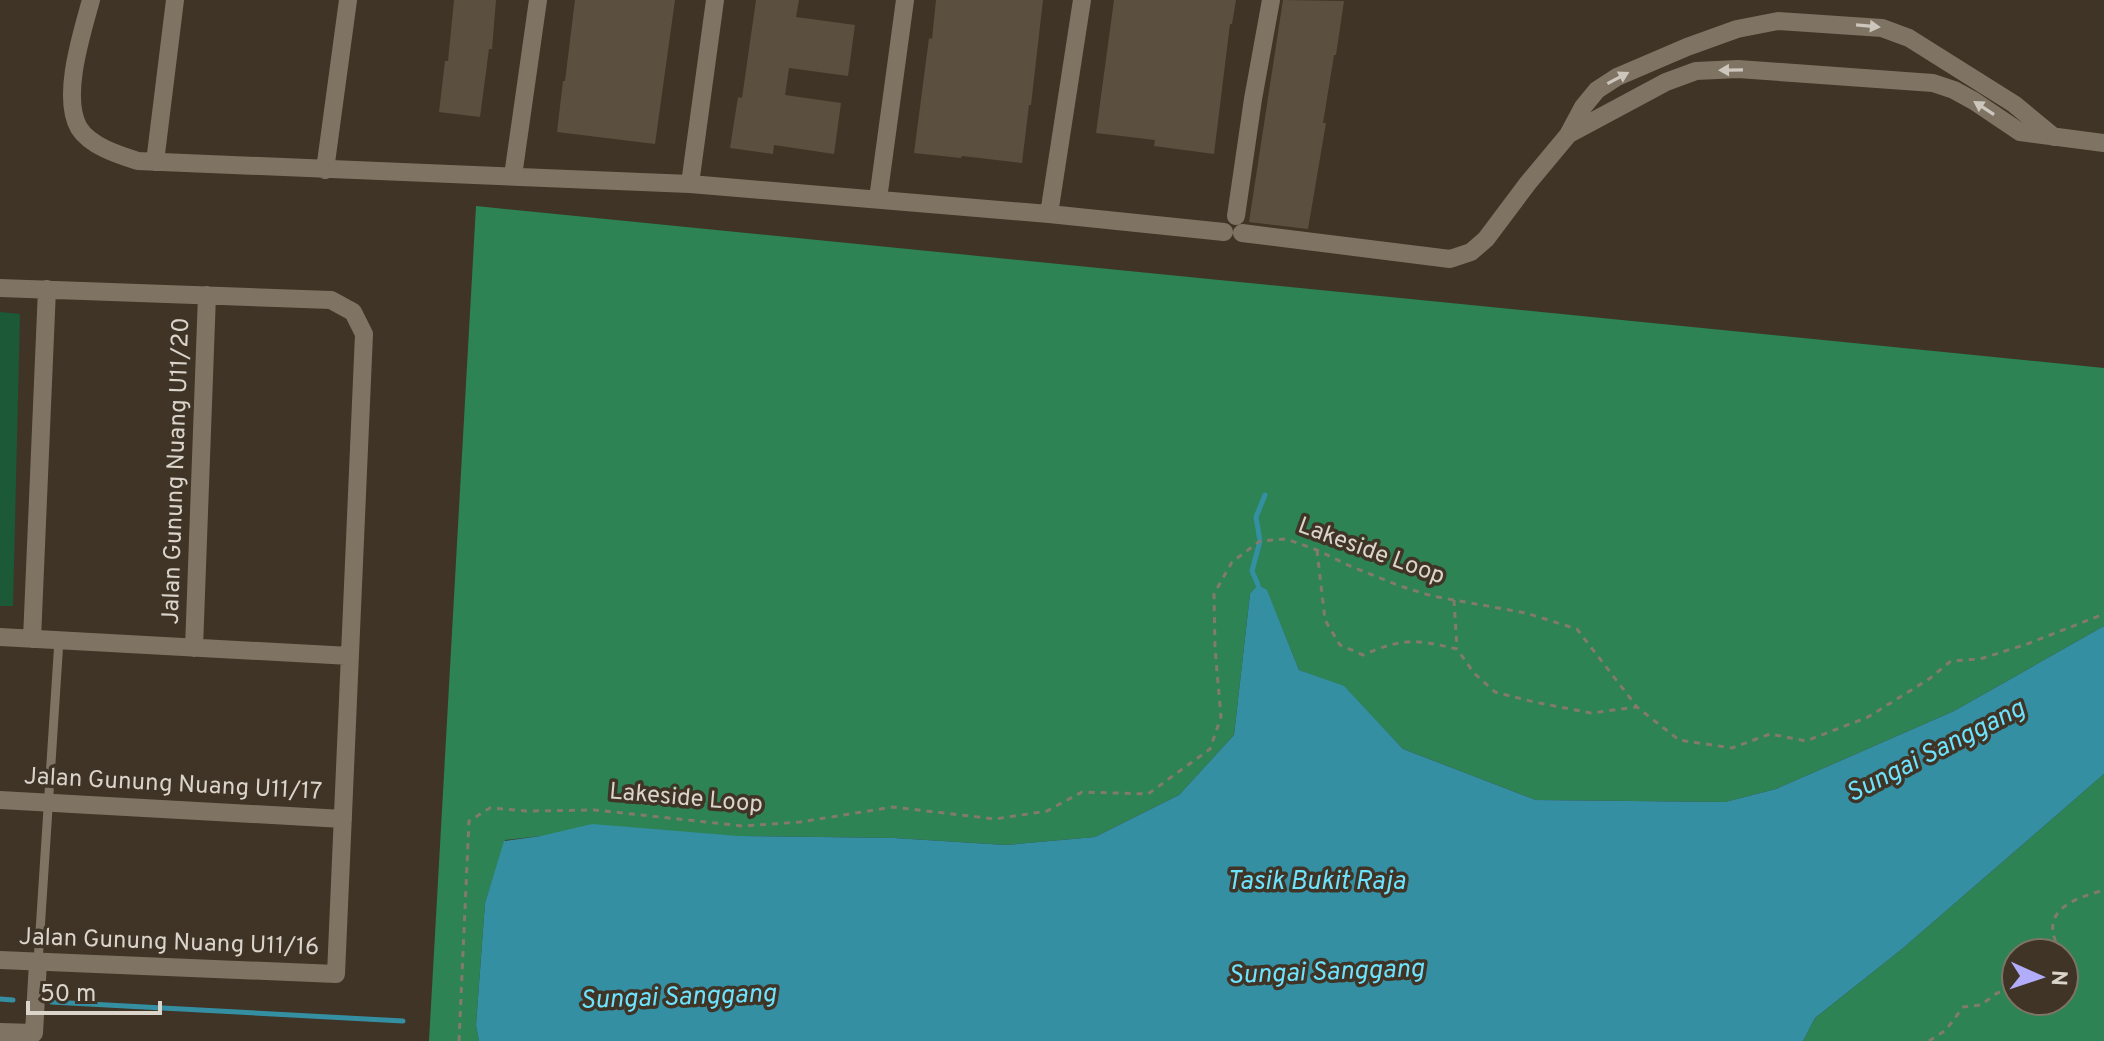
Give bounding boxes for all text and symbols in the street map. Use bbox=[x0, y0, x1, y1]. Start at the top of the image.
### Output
one-way arrow bbox=[1856, 20, 1881, 33]
one-way arrow bbox=[1717, 63, 1743, 76]
one-way arrow bbox=[1607, 72, 1630, 85]
one-way arrow bbox=[1973, 101, 1994, 116]
street label: Jalan Gunung Nuang U11/20 bbox=[157, 317, 197, 625]
street label: Lakeside Loop bbox=[1293, 512, 1449, 592]
water label: Sungai Sanggang bbox=[1841, 692, 2032, 811]
street label: Jalan Gunung Nuang U11/17 bbox=[23, 762, 323, 808]
street label: Lakeside Loop bbox=[608, 777, 764, 821]
water label: Tasik Bukit Raja bbox=[1227, 866, 1406, 899]
street label: Jalan Gunung Nuang U11/16 bbox=[18, 923, 320, 963]
north arrow bbox=[2000, 937, 2080, 1017]
water label: Sungai Sanggang bbox=[1227, 953, 1426, 993]
scale bar bbox=[28, 965, 160, 1015]
text: N bbox=[2044, 969, 2071, 987]
water label: Sungai Sanggang bbox=[579, 978, 778, 1018]
text: 50 m bbox=[40, 980, 96, 1010]

